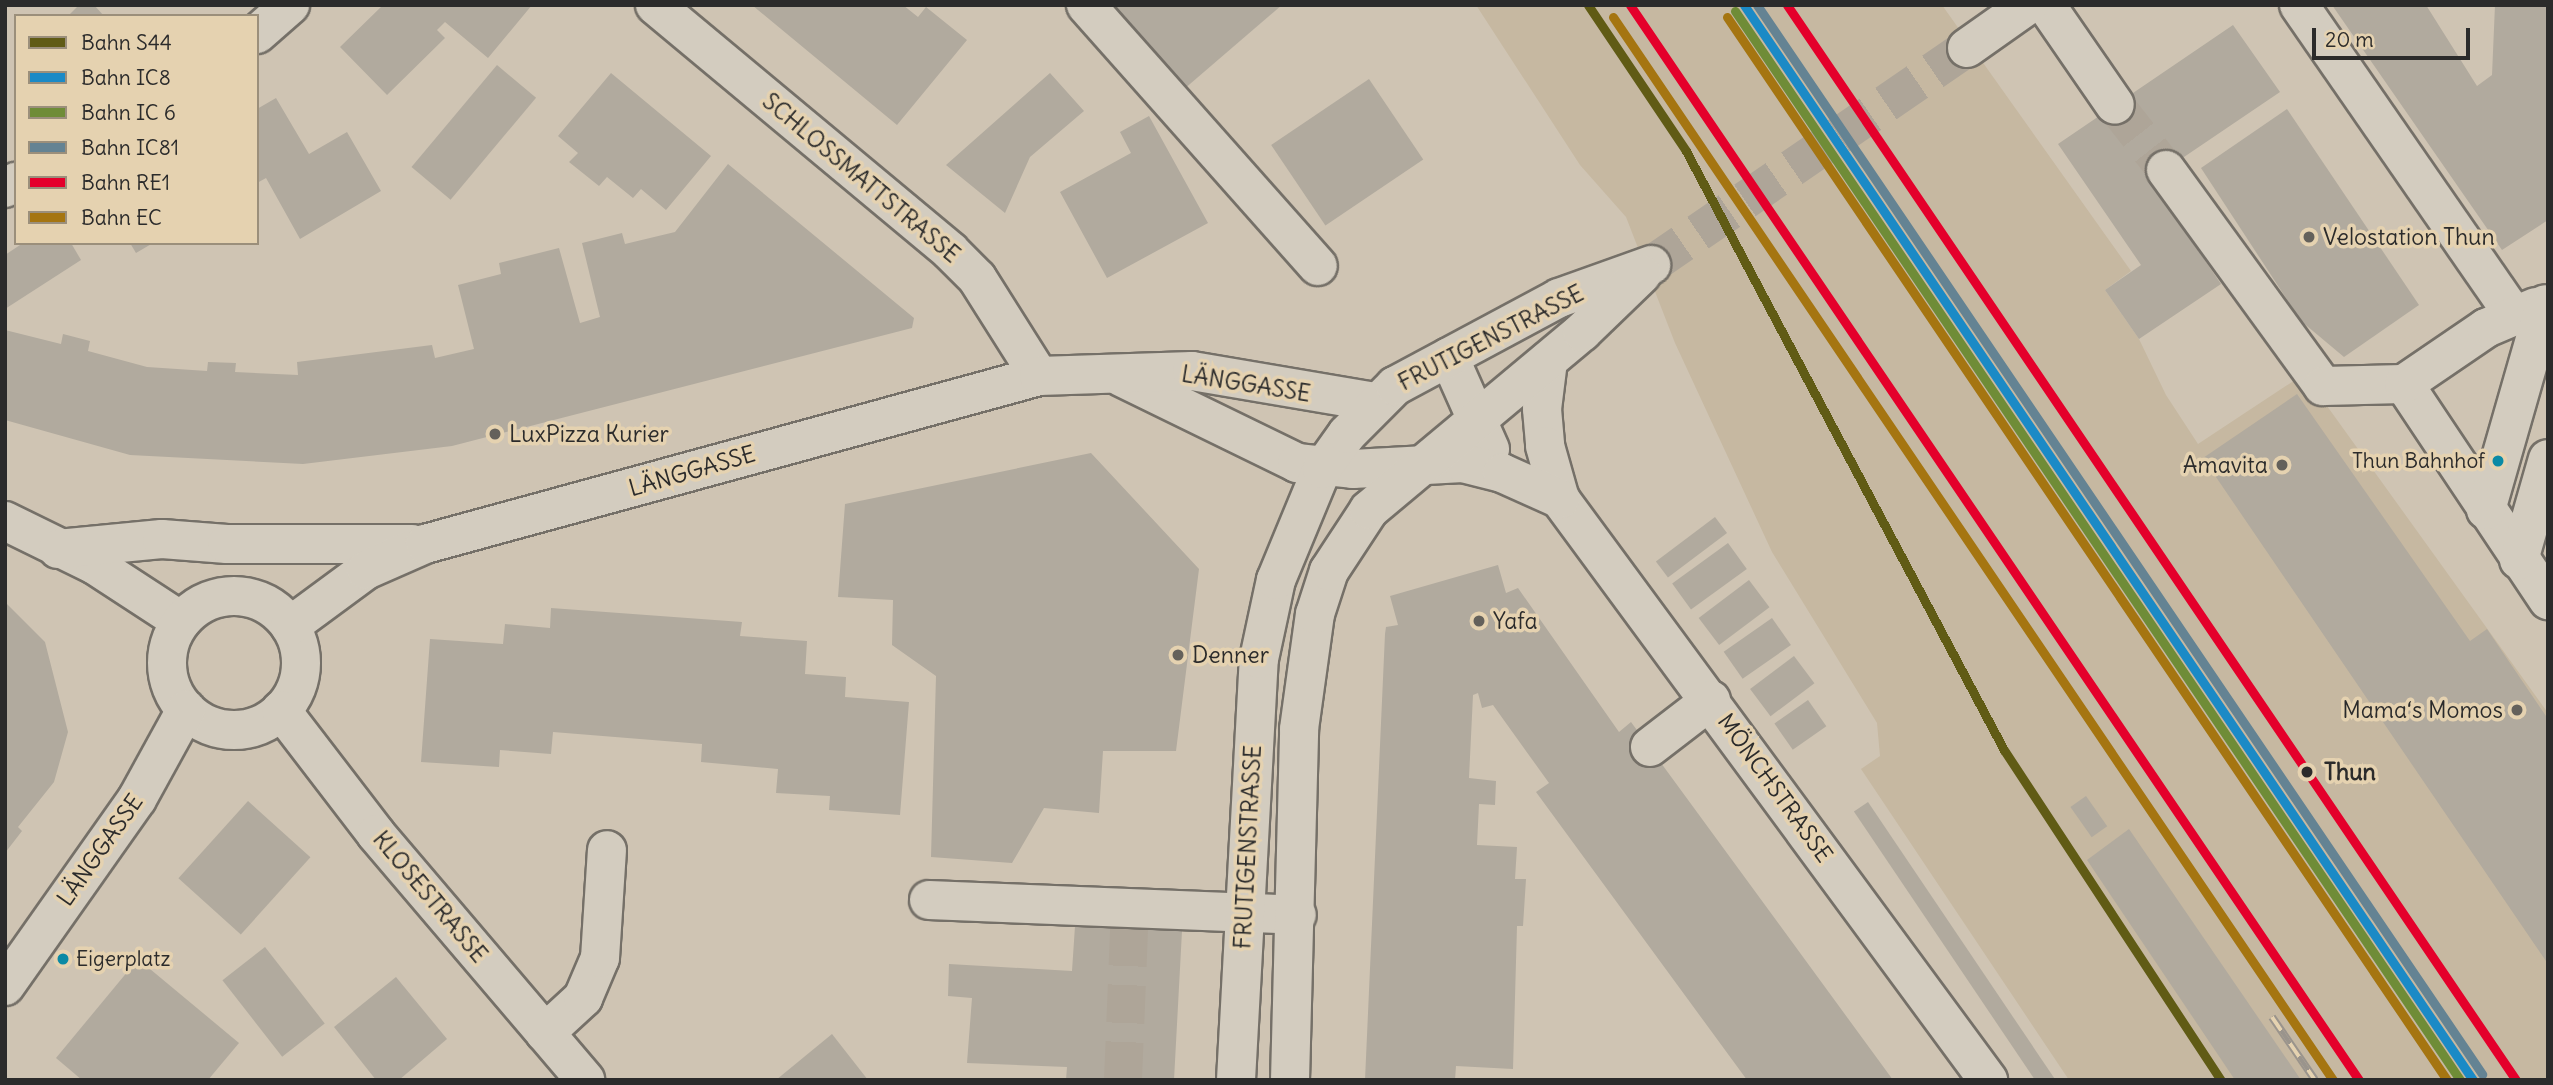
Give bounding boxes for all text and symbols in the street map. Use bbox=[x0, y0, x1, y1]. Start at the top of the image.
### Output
legend bbox=[14, 14, 259, 245]
scale bar bbox=[2315, 14, 2472, 58]
text: 20 m bbox=[2325, 26, 2374, 53]
text: Bahn S44 bbox=[81, 29, 172, 56]
text: Bahn IC8 bbox=[81, 64, 171, 91]
street label: SCHLOSSMATTSTRASSE bbox=[757, 87, 965, 269]
text: Bahn IC 6 bbox=[81, 99, 176, 126]
text: Bahn IC81 bbox=[81, 134, 179, 161]
text: Bahn RE1 bbox=[81, 169, 170, 196]
text: Bahn EC bbox=[81, 204, 162, 231]
place label: Velostation Thun bbox=[2323, 223, 2495, 251]
marker: Velostation Thun bbox=[2301, 229, 2317, 245]
street label: FRUTIGENSTRASSE bbox=[1394, 279, 1588, 397]
street label: LÄNGGASSE bbox=[1180, 360, 1312, 408]
place label: LuxPizza Kurier bbox=[509, 420, 669, 448]
marker: LuxPizza Kurier bbox=[487, 426, 503, 442]
street label: LÄNGGASSE bbox=[626, 440, 758, 502]
place label: Thun Bahnhof bbox=[2352, 448, 2485, 474]
place label: Amavita bbox=[2183, 451, 2268, 479]
marker: Thun Bahnhof bbox=[2491, 454, 2505, 468]
marker: Amavita bbox=[2274, 457, 2290, 473]
place label: Yafa bbox=[1493, 607, 1538, 635]
marker: Yafa bbox=[1471, 613, 1487, 629]
place label: Denner bbox=[1192, 641, 1269, 669]
marker: Denner bbox=[1170, 647, 1186, 663]
place label: Mama‘s Momos bbox=[2342, 696, 2503, 724]
marker: Mama‘s Momos bbox=[2509, 702, 2525, 718]
street label: MÖNCHSTRASSE bbox=[1712, 708, 1838, 868]
street label: FRUTIGENSTRASSE bbox=[1229, 744, 1267, 950]
place label: Thun bbox=[2324, 758, 2376, 786]
marker: Thun bbox=[2296, 761, 2318, 783]
street label: LÄNGGASSE bbox=[51, 789, 149, 911]
street label: KLOSESTRASSE bbox=[367, 826, 493, 968]
place label: Eigerplatz bbox=[76, 946, 170, 972]
marker: Eigerplatz bbox=[56, 952, 70, 966]

